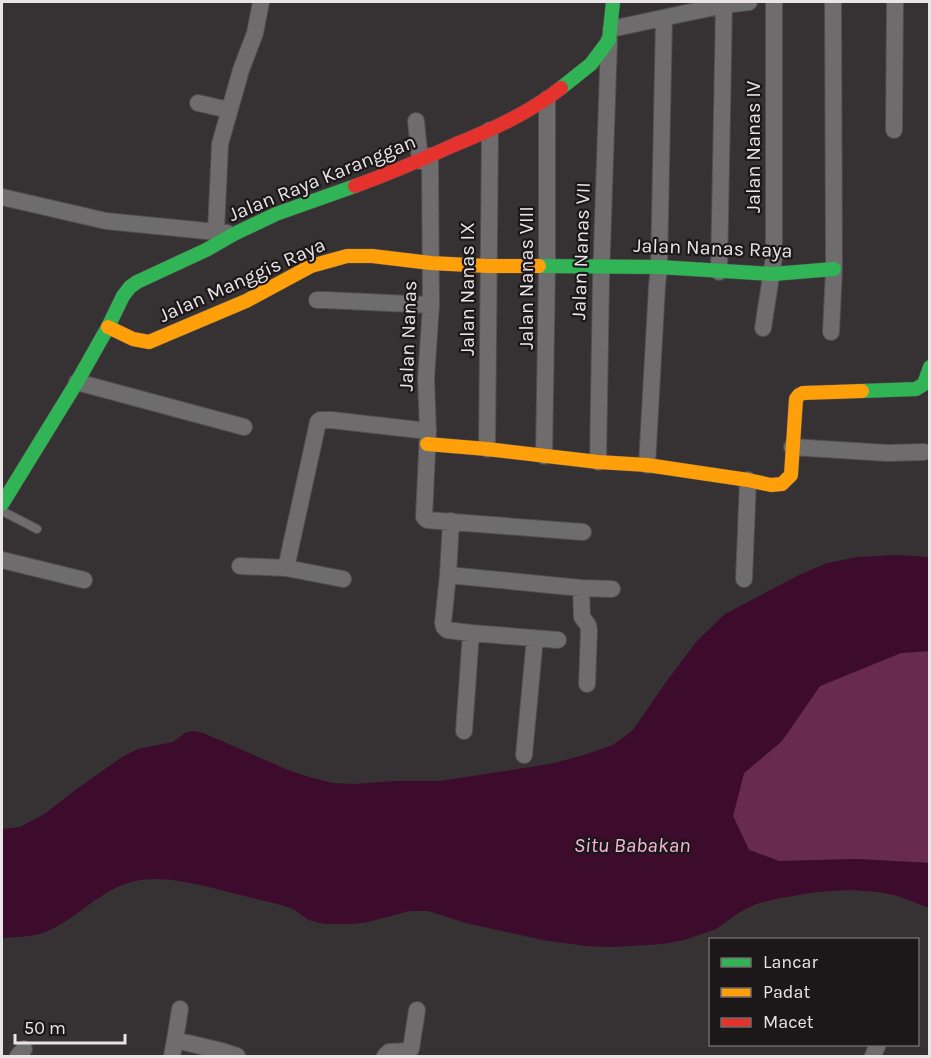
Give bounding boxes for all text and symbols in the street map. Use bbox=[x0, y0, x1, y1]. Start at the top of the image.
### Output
street label: Jalan Nanas IV bbox=[742, 81, 765, 213]
street label: Jalan Raya Karanggan bbox=[225, 130, 419, 226]
street label: Jalan Nanas VII bbox=[567, 182, 595, 320]
street label: Jalan Nanas VIII bbox=[515, 206, 538, 350]
street label: Jalan Nanas IX bbox=[456, 222, 479, 356]
street label: Jalan Manggis Raya bbox=[155, 233, 329, 327]
street label: Jalan Nanas Raya bbox=[633, 234, 793, 262]
street label: Jalan Nanas bbox=[395, 280, 421, 392]
water label: Situ Babakan bbox=[574, 833, 690, 857]
legend bbox=[709, 938, 919, 1046]
text: Lancar bbox=[763, 951, 818, 973]
text: Padat bbox=[763, 981, 810, 1003]
scale bar bbox=[15, 1007, 124, 1045]
text: Macet bbox=[763, 1011, 814, 1033]
text: 50 m bbox=[24, 1017, 66, 1039]

